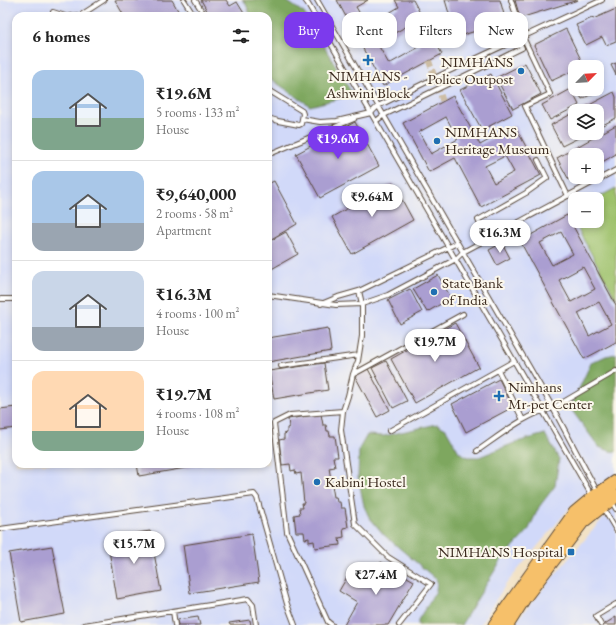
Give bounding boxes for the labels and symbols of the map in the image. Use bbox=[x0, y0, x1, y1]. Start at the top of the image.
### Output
place label: NIMHANS Police Outpost bbox=[428, 52, 513, 88]
marker: NIMHANS - Ashwini Block bbox=[362, 54, 374, 66]
north arrow bbox=[568, 60, 604, 96]
place label: NIMHANS - Ashwini Block bbox=[325, 66, 411, 102]
marker: NIMHANS Police Outpost bbox=[516, 66, 526, 76]
place label: NIMHANS Heritage Museum bbox=[445, 122, 550, 158]
pin: ₹19.6M bbox=[305, 126, 371, 160]
marker: NIMHANS Heritage Museum bbox=[432, 136, 442, 146]
pin: ₹9.64M bbox=[339, 184, 405, 218]
pin: ₹16.3M bbox=[467, 220, 533, 254]
place label: State Bank of India bbox=[442, 273, 504, 309]
marker: State Bank of India bbox=[429, 287, 439, 297]
pin: ₹19.7M bbox=[402, 329, 468, 363]
place label: Nimhans Mr-pet Center bbox=[508, 377, 592, 413]
marker: Nimhans Mr-pet Center bbox=[493, 390, 505, 402]
place label: Kabini Hostel bbox=[325, 472, 406, 491]
marker: Kabini Hostel bbox=[312, 477, 322, 487]
pin: ₹15.7M bbox=[101, 531, 167, 565]
place label: NIMHANS Hospital bbox=[438, 542, 563, 561]
marker: NIMHANS Hospital bbox=[566, 547, 576, 557]
pin: ₹27.4M bbox=[343, 562, 409, 596]

